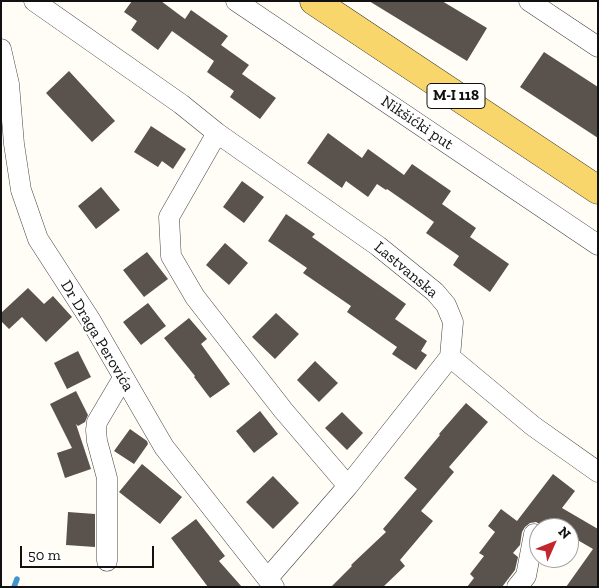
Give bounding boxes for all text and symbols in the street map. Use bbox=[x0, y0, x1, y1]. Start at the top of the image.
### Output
road number: M-I 118 bbox=[427, 84, 485, 108]
street label: Nikšićki put bbox=[377, 92, 457, 154]
street label: Lastvanska bbox=[370, 238, 442, 302]
street label: Dr Draga Perovića bbox=[56, 277, 138, 395]
north arrow bbox=[529, 518, 579, 568]
text: N bbox=[555, 523, 574, 543]
scale bar bbox=[22, 536, 156, 568]
text: 50 m bbox=[28, 546, 61, 564]

